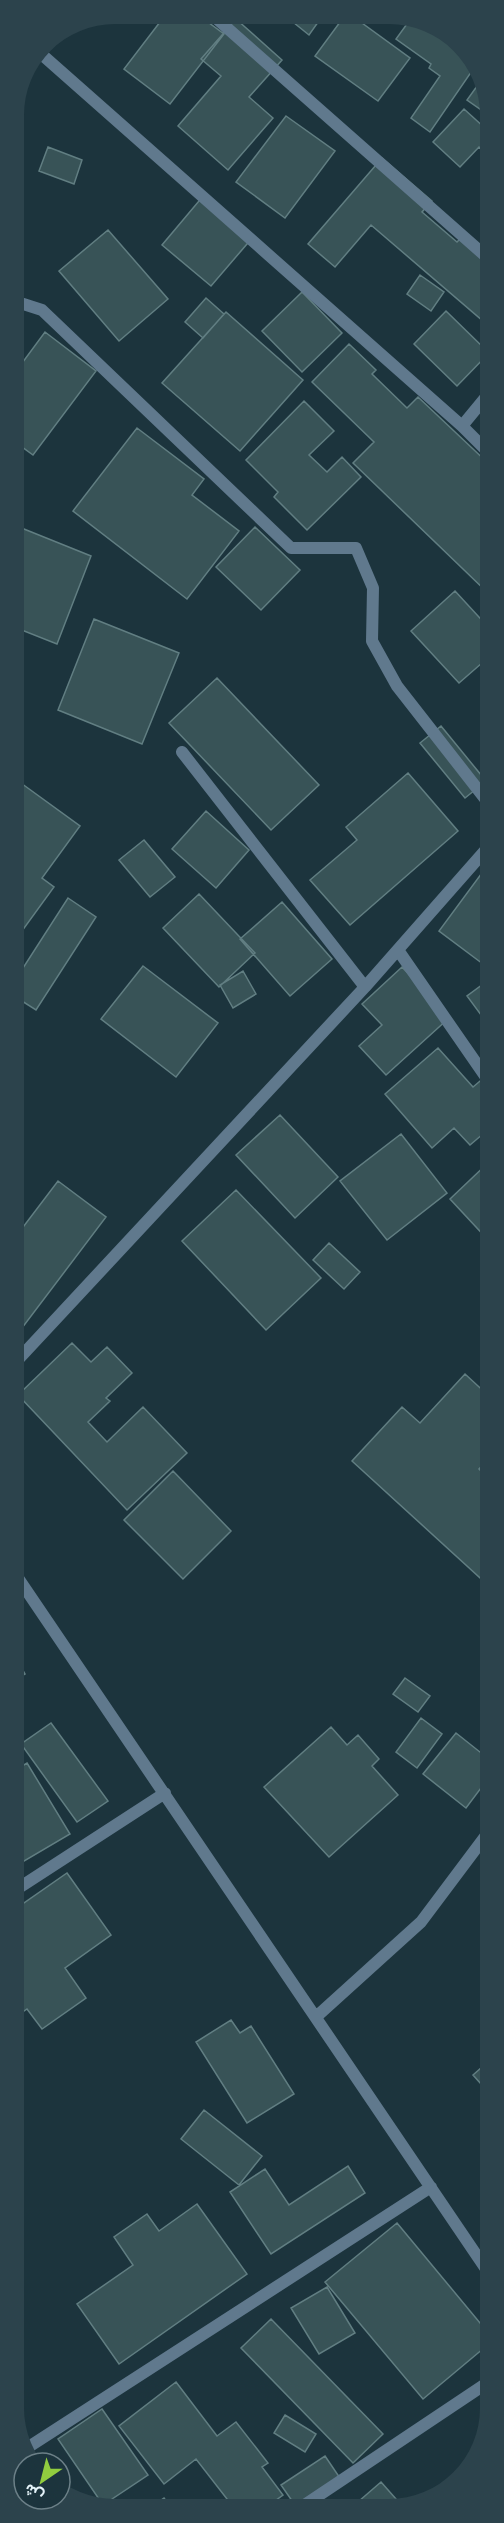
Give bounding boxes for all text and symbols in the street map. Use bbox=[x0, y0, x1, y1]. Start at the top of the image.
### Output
north arrow bbox=[12, 2451, 72, 2511]
text: ش bbox=[20, 2480, 47, 2506]

